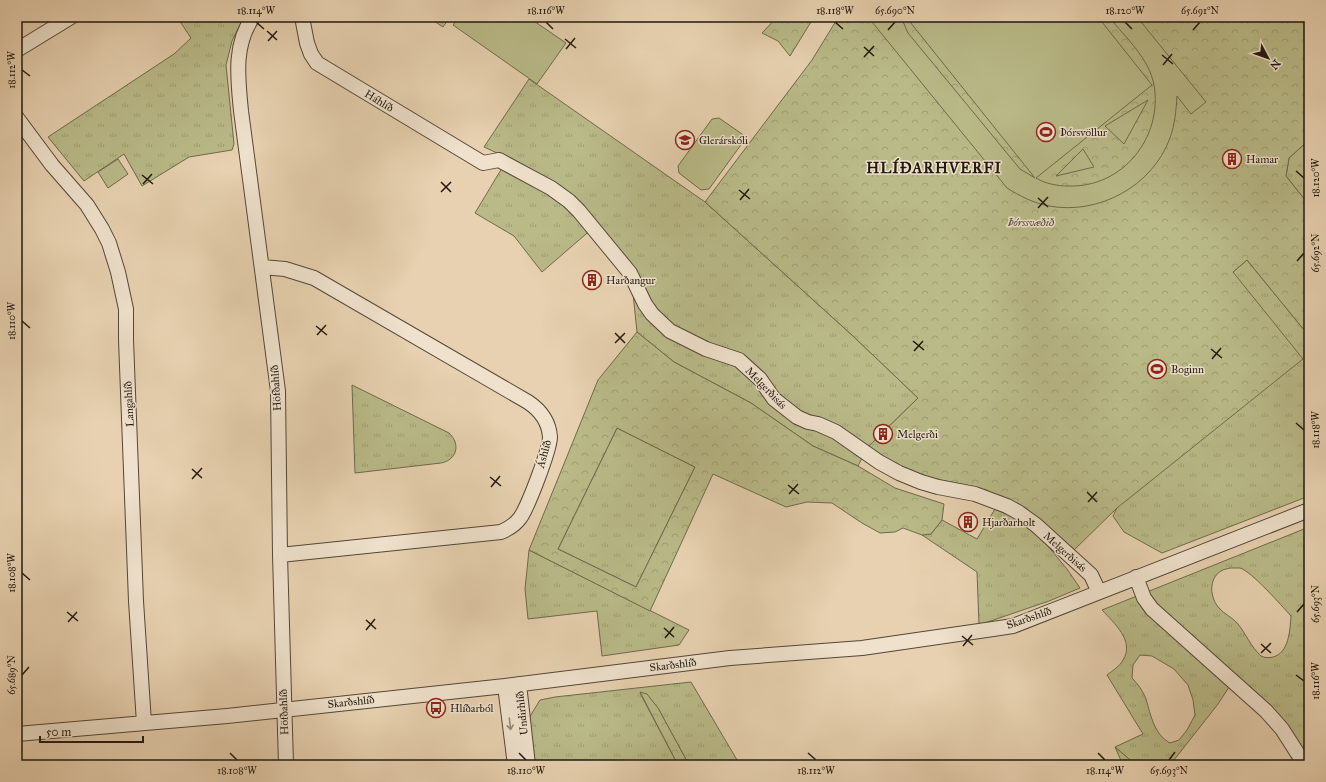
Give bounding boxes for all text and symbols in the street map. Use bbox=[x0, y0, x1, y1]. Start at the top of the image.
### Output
text: 18.114°W bbox=[237, 5, 275, 17]
text: 18.116°W bbox=[527, 5, 565, 17]
text: 18.118°W bbox=[816, 5, 854, 17]
text: 65.690°N bbox=[875, 5, 916, 17]
text: 18.120°W bbox=[1105, 5, 1145, 17]
text: 65.691°N bbox=[1181, 5, 1220, 17]
north arrow bbox=[1248, 38, 1288, 78]
text: 18.112°W bbox=[6, 51, 18, 89]
text: N bbox=[1267, 56, 1283, 73]
street label: Háhlíð bbox=[362, 87, 396, 115]
sports icon: Þórsvöllur bbox=[1035, 121, 1057, 143]
place label: Þórsvöllur bbox=[1060, 126, 1108, 139]
school or university icon: Glerárskóli bbox=[674, 129, 696, 151]
place label: Glerárskóli bbox=[699, 134, 748, 147]
building icon: Hamar bbox=[1221, 148, 1243, 170]
place label: Hamar bbox=[1246, 153, 1279, 166]
district label: HLÍÐARHVERFI bbox=[866, 157, 1002, 177]
text: 18.120°W bbox=[1310, 158, 1322, 198]
park label: Þórssvæðið bbox=[1007, 216, 1054, 229]
text: 65.692°N bbox=[1310, 233, 1322, 273]
building icon: Harðangur bbox=[581, 269, 603, 291]
place label: Harðangur bbox=[606, 274, 656, 287]
text: 18.110°W bbox=[6, 301, 18, 340]
sports icon: Boginn bbox=[1146, 358, 1168, 380]
place label: Boginn bbox=[1171, 363, 1204, 376]
street label: Melgerðisás bbox=[743, 364, 789, 412]
street label: Höfðahlíð bbox=[268, 365, 284, 411]
street label: Langahlíð bbox=[121, 381, 137, 427]
text: 18.118°W bbox=[1310, 411, 1322, 449]
building icon: Melgerði bbox=[872, 423, 894, 445]
place label: Melgerði bbox=[897, 428, 938, 441]
street label: Áshlíð bbox=[534, 438, 554, 471]
building icon: Hjarðarholt bbox=[957, 511, 979, 533]
place label: Hjarðarholt bbox=[982, 516, 1036, 529]
street label: Melgerðisás bbox=[1041, 529, 1089, 575]
text: 18.108°W bbox=[6, 553, 18, 593]
text: 65.693°N bbox=[1310, 584, 1322, 623]
street label: Skarðshlíð bbox=[1005, 604, 1053, 632]
text: 65.689°N bbox=[6, 655, 18, 695]
street label: Skarðshlíð bbox=[649, 656, 697, 674]
text: 18.116°W bbox=[1310, 662, 1322, 700]
street label: Höfðahlíð bbox=[277, 689, 291, 735]
street label: Undirhlíð bbox=[513, 690, 531, 736]
street label: Skarðshlíð bbox=[327, 693, 375, 711]
bus stop icon: Hlíðarból bbox=[425, 697, 447, 719]
place label: Hlíðarból bbox=[450, 702, 494, 715]
scale bar bbox=[40, 718, 143, 744]
one-way arrow bbox=[506, 718, 514, 731]
text: 50 m bbox=[46, 725, 71, 739]
text: 18.108°W bbox=[217, 765, 257, 777]
text: 18.110°W bbox=[507, 765, 546, 777]
text: 18.112°W bbox=[797, 765, 835, 777]
text: 18.114°W bbox=[1086, 765, 1124, 777]
text: 65.693°N bbox=[1150, 765, 1189, 777]

